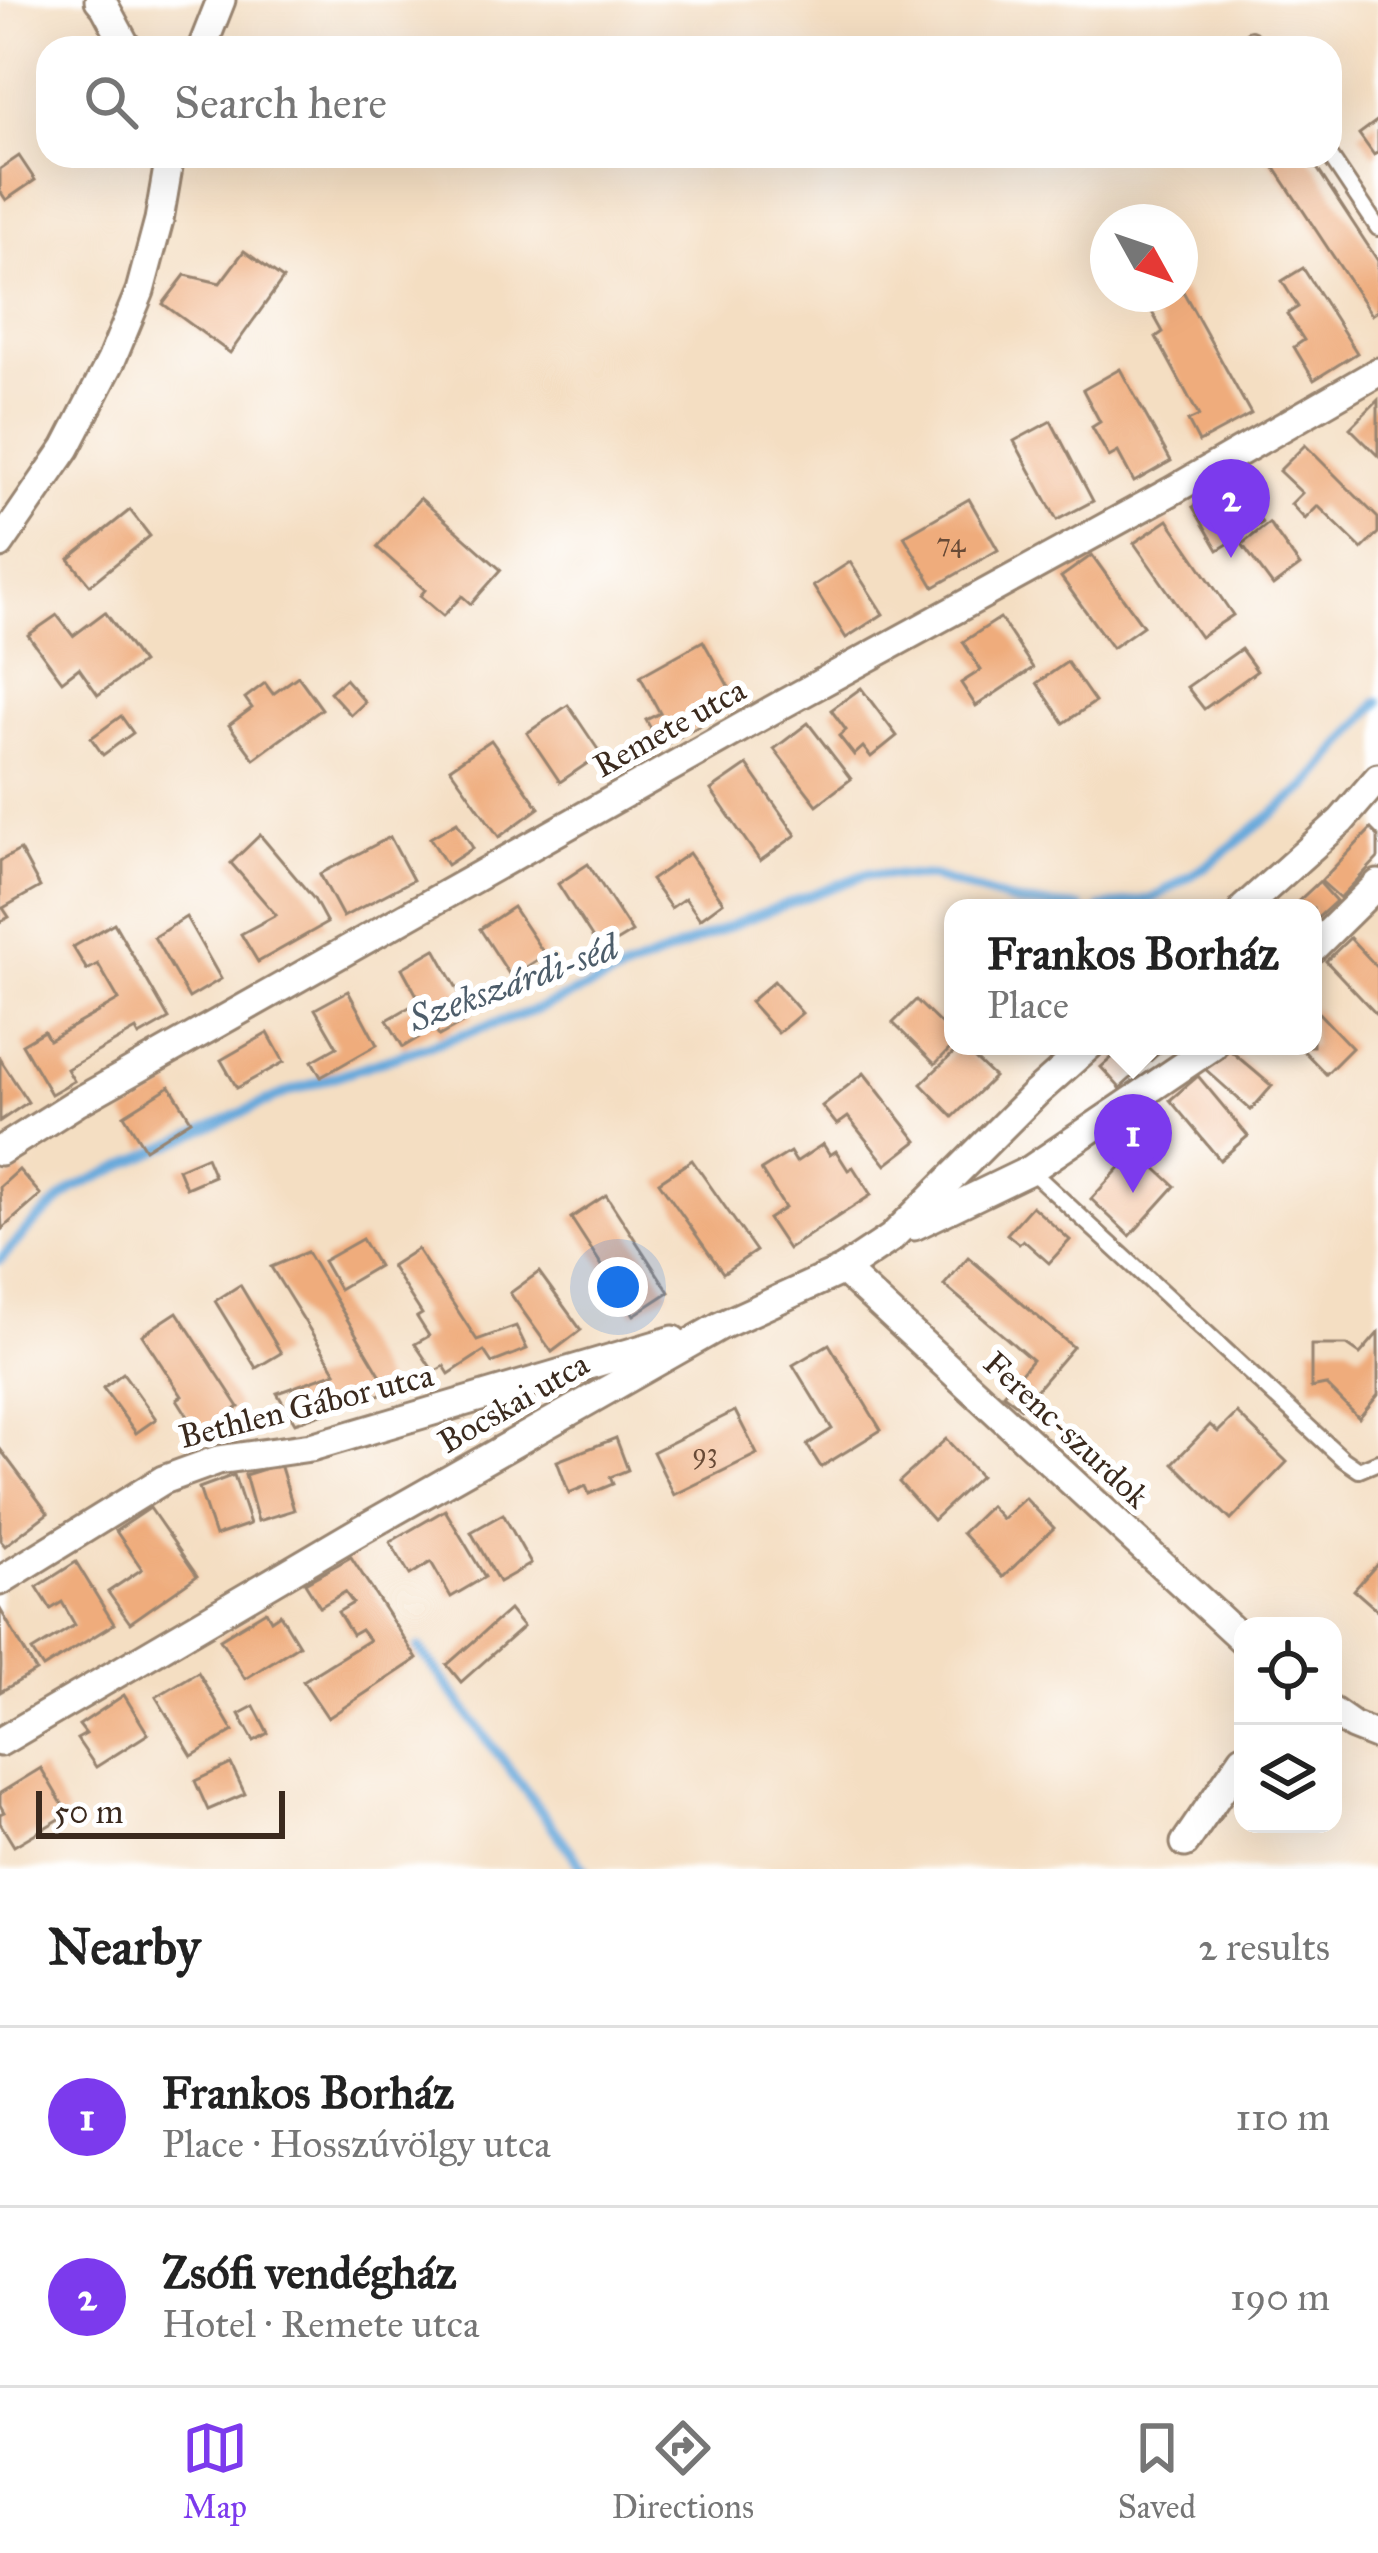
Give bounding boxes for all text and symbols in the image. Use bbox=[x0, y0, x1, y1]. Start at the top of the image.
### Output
search box bbox=[36, 36, 1342, 168]
icon: search bbox=[78, 69, 144, 135]
text: Search here bbox=[174, 75, 387, 130]
north arrow bbox=[1090, 204, 1198, 312]
pin: 2 bbox=[1192, 459, 1270, 558]
house number: 74 bbox=[937, 526, 966, 559]
street label: Remete utca bbox=[586, 670, 753, 786]
popup bbox=[944, 899, 1322, 1055]
water label: Szekszárdi-séd bbox=[402, 924, 626, 1041]
text: Frankos Borház bbox=[987, 926, 1279, 981]
text: Place bbox=[987, 981, 1069, 1029]
pin: 1 bbox=[1094, 1094, 1172, 1193]
your location bbox=[588, 1257, 648, 1317]
street label: Ferenc-szurdok bbox=[975, 1343, 1158, 1517]
street label: Bocskai utca bbox=[431, 1344, 596, 1462]
street label: Bethlen Gábor utca bbox=[175, 1355, 438, 1457]
house number: 93 bbox=[692, 1436, 718, 1470]
map controls bbox=[1234, 1617, 1342, 1833]
button: locate bbox=[1234, 1617, 1342, 1725]
button: layers bbox=[1234, 1725, 1342, 1833]
scale bar bbox=[36, 1785, 285, 1838]
text: 50 m bbox=[54, 1792, 123, 1832]
text: Nearby bbox=[48, 1916, 200, 1978]
text: 2 results bbox=[1198, 1923, 1330, 1971]
text: Frankos Borház bbox=[162, 2065, 454, 2120]
text: 1 bbox=[79, 2093, 95, 2141]
text: 110 m bbox=[1235, 2093, 1330, 2141]
text: Place · Hosszúvölgy utca bbox=[162, 2120, 551, 2168]
text: Zsófi vendégház bbox=[162, 2245, 457, 2300]
text: 2 bbox=[77, 2273, 97, 2321]
text: 190 m bbox=[1230, 2273, 1330, 2321]
text: Hotel · Remete utca bbox=[162, 2300, 479, 2348]
tab: Map bbox=[182, 2415, 248, 2527]
tab: Directions bbox=[612, 2415, 754, 2527]
tab: Saved bbox=[1118, 2415, 1196, 2527]

